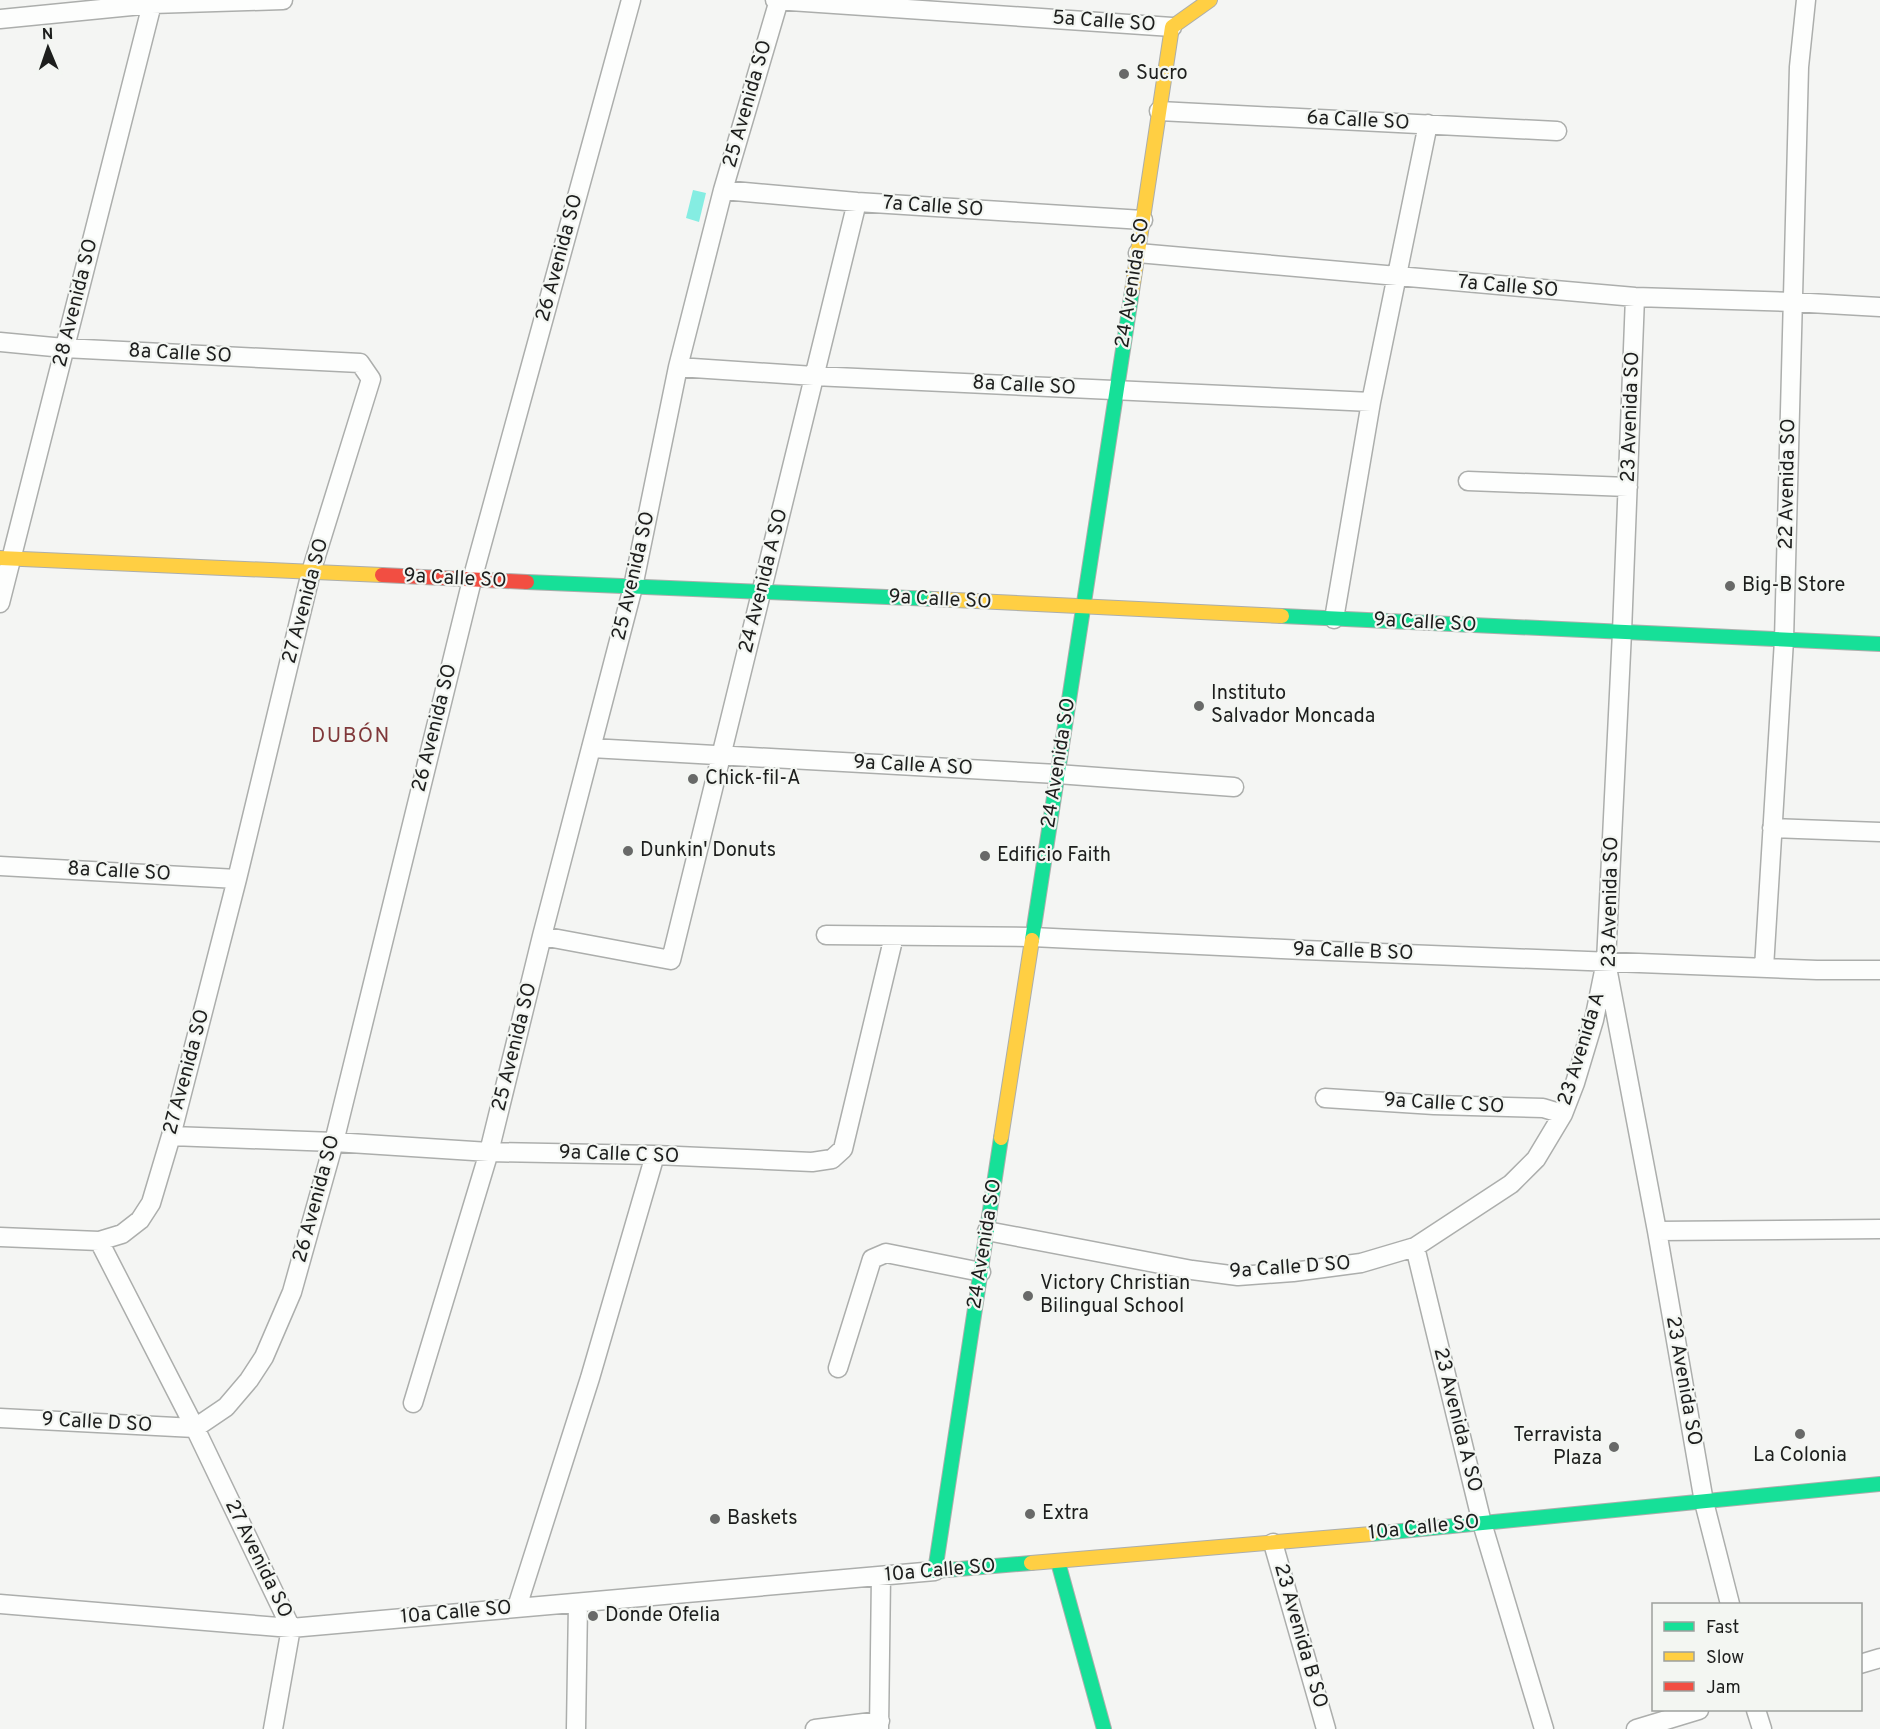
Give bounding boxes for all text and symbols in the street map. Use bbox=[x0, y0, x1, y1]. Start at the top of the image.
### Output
street label: 5a Calle SO bbox=[1051, 5, 1157, 39]
north arrow bbox=[18, 18, 78, 78]
text: N bbox=[41, 25, 54, 45]
street label: 25 Avenida SO bbox=[717, 37, 779, 171]
place label: Sucro bbox=[1136, 61, 1188, 87]
marker: Sucro bbox=[1117, 67, 1131, 81]
street label: 6a Calle SO bbox=[1306, 105, 1410, 137]
street label: 26 Avenida SO bbox=[530, 191, 590, 325]
street label: 7a Calle SO bbox=[882, 191, 984, 223]
street label: 24 Avenida SO bbox=[1110, 216, 1156, 350]
street label: 28 Avenida SO bbox=[47, 236, 105, 370]
street label: 7a Calle SO bbox=[1457, 270, 1559, 304]
street label: 8a Calle SO bbox=[128, 338, 232, 370]
street label: 23 Avenida SO bbox=[1616, 351, 1646, 483]
street label: 8a Calle SO bbox=[972, 370, 1076, 402]
street label: 22 Avenida SO bbox=[1774, 418, 1802, 550]
street label: 24 Avenida A SO bbox=[733, 506, 795, 656]
street label: 25 Avenida SO bbox=[607, 509, 661, 643]
street label: 27 Avenida SO bbox=[277, 536, 335, 666]
street label: 9a Calle SO bbox=[403, 563, 507, 595]
place label: Big-B Store bbox=[1742, 573, 1845, 599]
marker: Big-B Store bbox=[1723, 579, 1737, 593]
street label: 9a Calle SO bbox=[888, 584, 992, 616]
street label: 9a Calle SO bbox=[1373, 607, 1477, 639]
street label: 26 Avenida SO bbox=[407, 661, 463, 795]
place label: Instituto Salvador Moncada bbox=[1211, 681, 1375, 730]
street label: 24 Avenida SO bbox=[1036, 696, 1082, 830]
marker: Instituto Salvador Moncada bbox=[1192, 699, 1206, 713]
district label: DUBÓN bbox=[311, 722, 391, 750]
street label: 9a Calle A SO bbox=[852, 750, 974, 782]
place label: Chick-fil-A bbox=[705, 766, 801, 792]
marker: Chick-fil-A bbox=[686, 772, 700, 786]
street label: 23 Avenida SO bbox=[1597, 836, 1625, 968]
place label: Dunkin' Donuts bbox=[640, 838, 776, 864]
place label: Edificio Faith bbox=[997, 843, 1111, 869]
marker: Dunkin' Donuts bbox=[621, 844, 635, 858]
marker: Edificio Faith bbox=[978, 849, 992, 863]
street label: 8a Calle SO bbox=[67, 856, 171, 888]
street label: 9a Calle B SO bbox=[1292, 937, 1414, 967]
street label: 25 Avenida SO bbox=[486, 980, 544, 1114]
street label: 23 Avenida A bbox=[1552, 989, 1612, 1109]
street label: 27 Avenida SO bbox=[158, 1007, 216, 1137]
street label: 9a Calle C SO bbox=[1383, 1088, 1505, 1120]
street label: 26 Avenida SO bbox=[287, 1132, 347, 1266]
street label: 9a Calle C SO bbox=[558, 1140, 680, 1170]
street label: 24 Avenida SO bbox=[962, 1177, 1008, 1311]
street label: 9a Calle D SO bbox=[1228, 1251, 1352, 1285]
place label: Victory Christian Bilingual School bbox=[1040, 1271, 1190, 1320]
marker: Victory Christian Bilingual School bbox=[1021, 1289, 1035, 1303]
street label: 23 Avenida SO bbox=[1659, 1314, 1707, 1448]
street label: 23 Avenida A SO bbox=[1426, 1345, 1488, 1495]
street label: 9 Calle D SO bbox=[41, 1407, 153, 1439]
place label: Terravista Plaza bbox=[1513, 1423, 1602, 1472]
marker: La Colonia bbox=[1793, 1427, 1807, 1441]
marker: Terravista Plaza bbox=[1607, 1440, 1621, 1454]
place label: La Colonia bbox=[1753, 1443, 1847, 1469]
street label: 27 Avenida SO bbox=[218, 1495, 298, 1623]
place label: Extra bbox=[1042, 1501, 1089, 1527]
place label: Baskets bbox=[727, 1506, 798, 1532]
marker: Extra bbox=[1023, 1507, 1037, 1521]
street label: 10a Calle SO bbox=[1367, 1509, 1481, 1547]
marker: Baskets bbox=[708, 1512, 722, 1526]
street label: 10a Calle SO bbox=[883, 1553, 997, 1589]
street label: 23 Avenida B SO bbox=[1267, 1561, 1333, 1711]
street label: 10a Calle SO bbox=[399, 1595, 513, 1631]
place label: Donde Ofelia bbox=[605, 1603, 720, 1629]
legend bbox=[1652, 1603, 1862, 1711]
marker: Donde Ofelia bbox=[586, 1609, 600, 1623]
text: Fast bbox=[1706, 1617, 1739, 1640]
text: Slow bbox=[1706, 1647, 1744, 1670]
text: Jam bbox=[1706, 1677, 1741, 1700]

